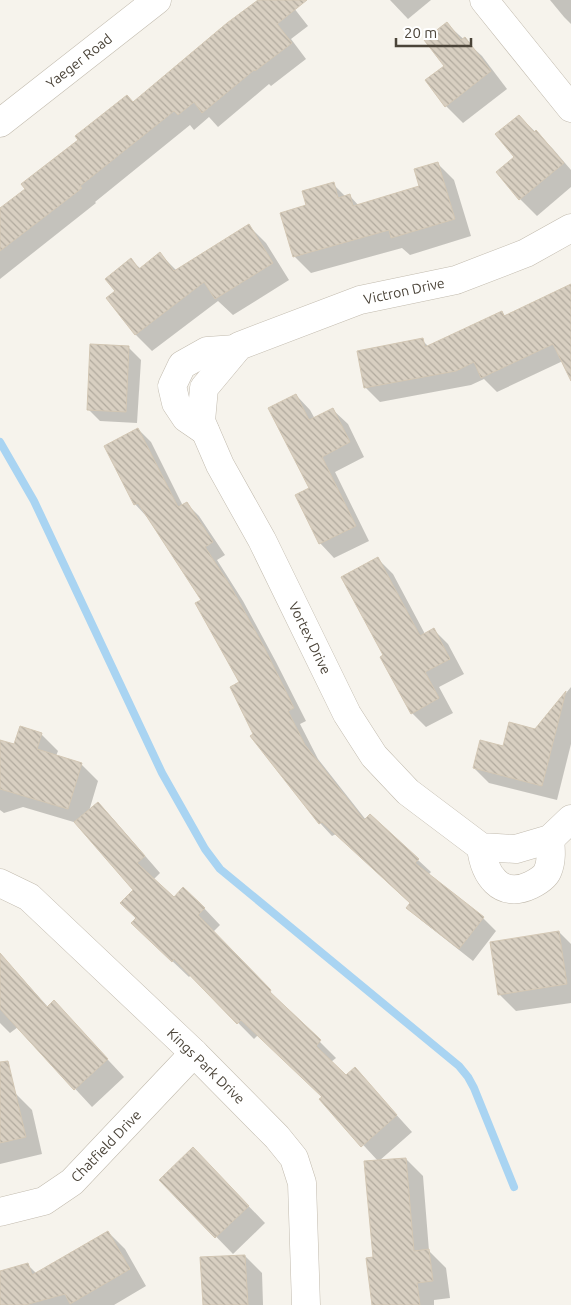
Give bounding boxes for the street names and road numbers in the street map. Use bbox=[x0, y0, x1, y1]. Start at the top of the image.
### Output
street label: Yaeger Road bbox=[43, 30, 115, 92]
street label: Victron Drive bbox=[362, 275, 446, 307]
street label: Vortex Drive bbox=[286, 599, 334, 677]
street label: Kings Park Drive bbox=[164, 1025, 248, 1107]
street label: Chatfield Drive bbox=[68, 1107, 144, 1185]

